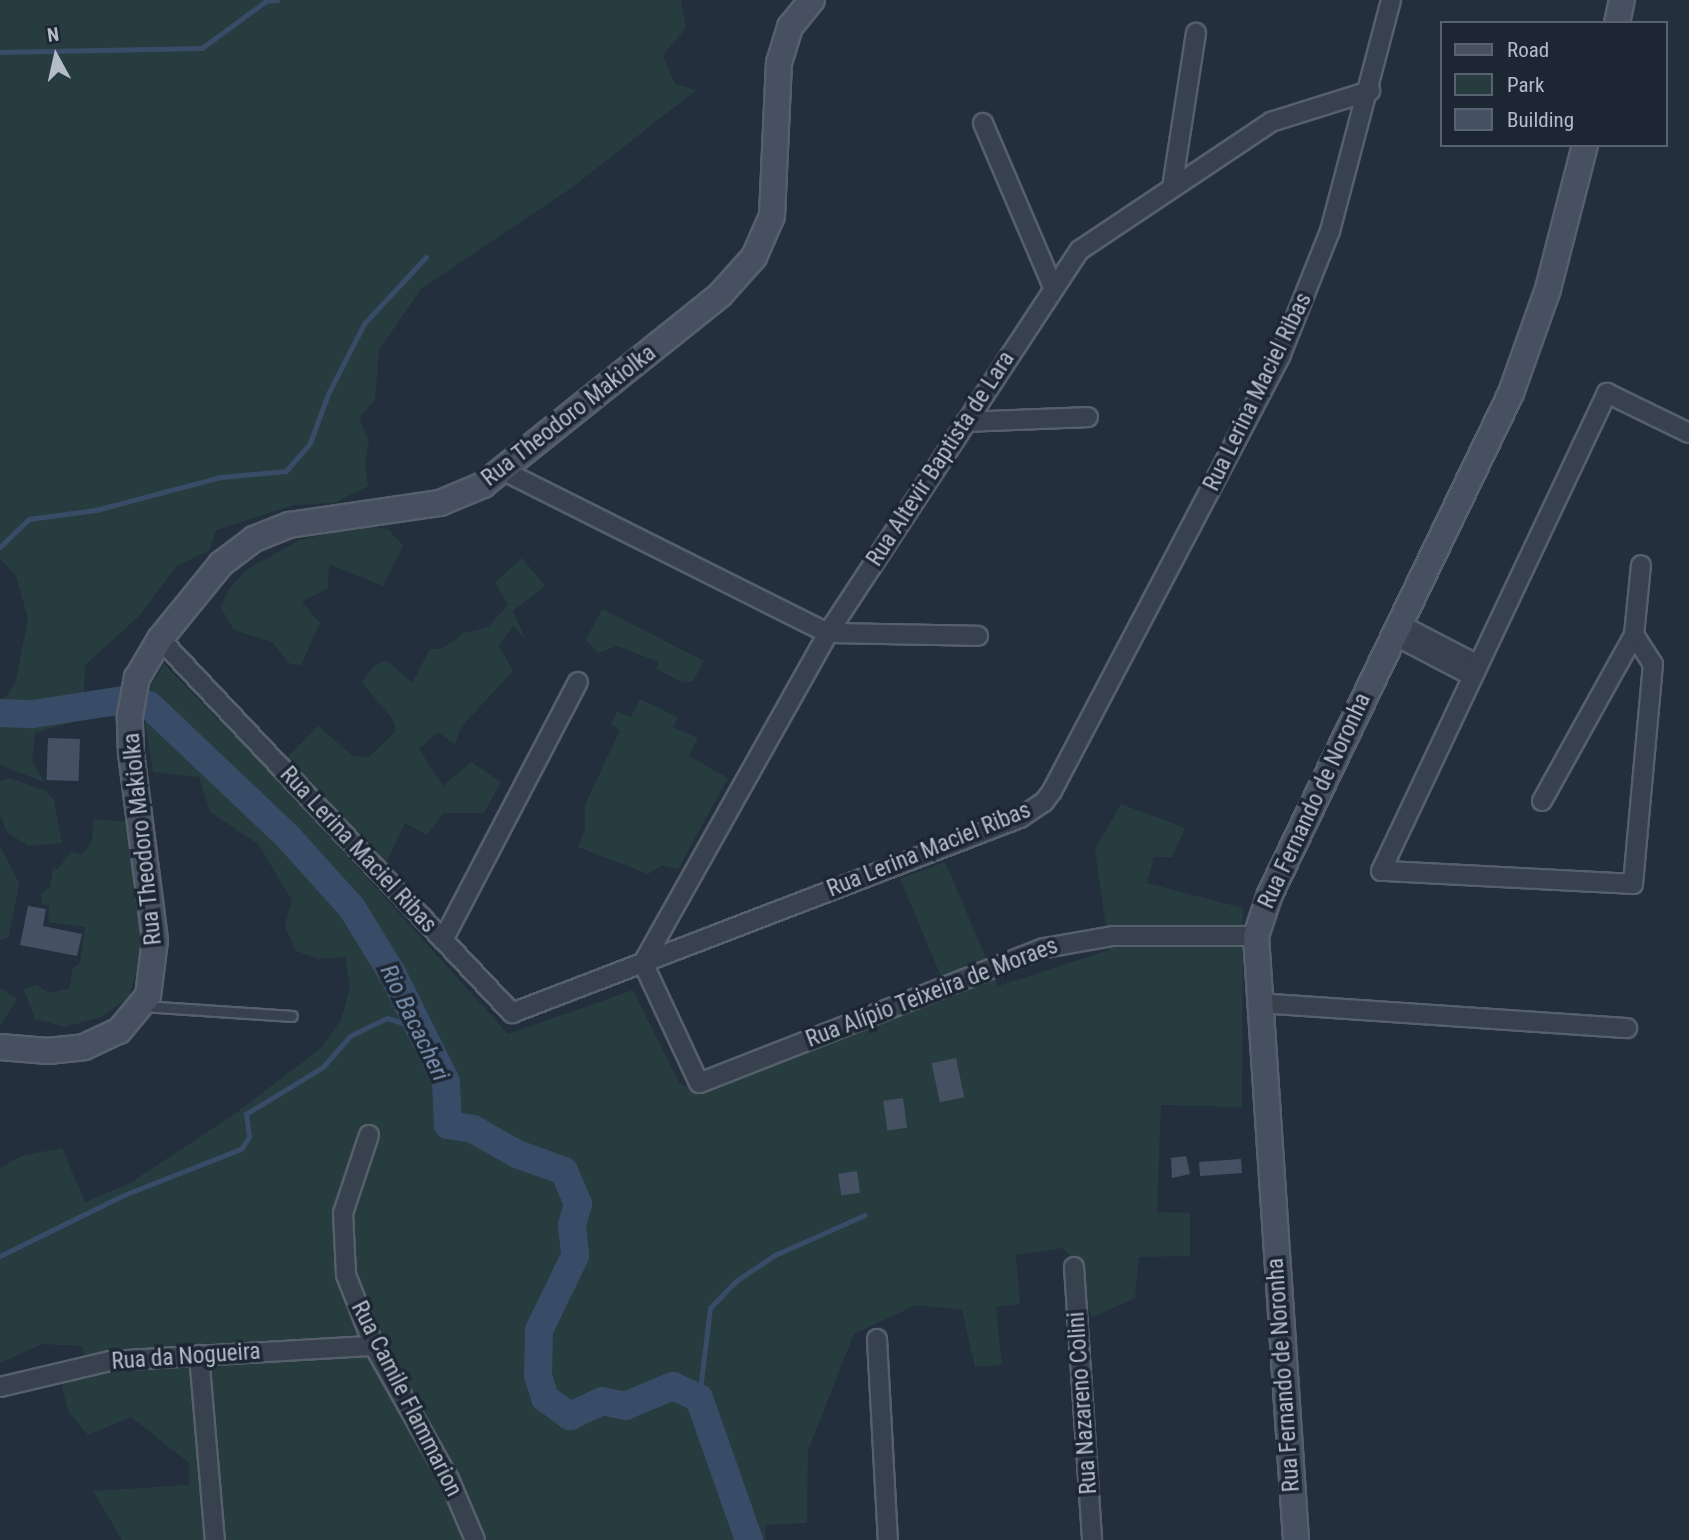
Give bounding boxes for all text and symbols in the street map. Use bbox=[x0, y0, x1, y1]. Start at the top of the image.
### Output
north arrow bbox=[21, 21, 91, 91]
legend bbox=[1440, 21, 1668, 147]
text: N bbox=[46, 23, 60, 47]
text: Road bbox=[1507, 38, 1549, 62]
text: Park bbox=[1507, 73, 1544, 97]
text: Building bbox=[1507, 108, 1574, 132]
street label: Rua Lerina Maciel Ribas bbox=[1198, 288, 1318, 496]
street label: Rua Theodoro Makiolka bbox=[476, 339, 662, 493]
street label: Rua Altevir Baptista de Lara bbox=[861, 346, 1021, 572]
street label: Rua Fernando de Noronha bbox=[1253, 689, 1377, 913]
street label: Rua Theodoro Makiolka bbox=[118, 731, 168, 947]
street label: Rua Lerina Maciel Ribas bbox=[274, 761, 442, 939]
street label: Rua Lerina Maciel Ribas bbox=[823, 797, 1035, 903]
street label: Rua Alípio Teixeira de Moraes bbox=[802, 932, 1062, 1054]
water label: Rio Bacacheri bbox=[373, 960, 455, 1086]
street label: Rua Fernando de Noronha bbox=[1262, 1257, 1306, 1493]
street label: Rua Camile Flammarion bbox=[345, 1297, 467, 1501]
street label: Rua Nazareno Colini bbox=[1063, 1311, 1103, 1495]
street label: Rua da Nogueira bbox=[111, 1338, 261, 1376]

